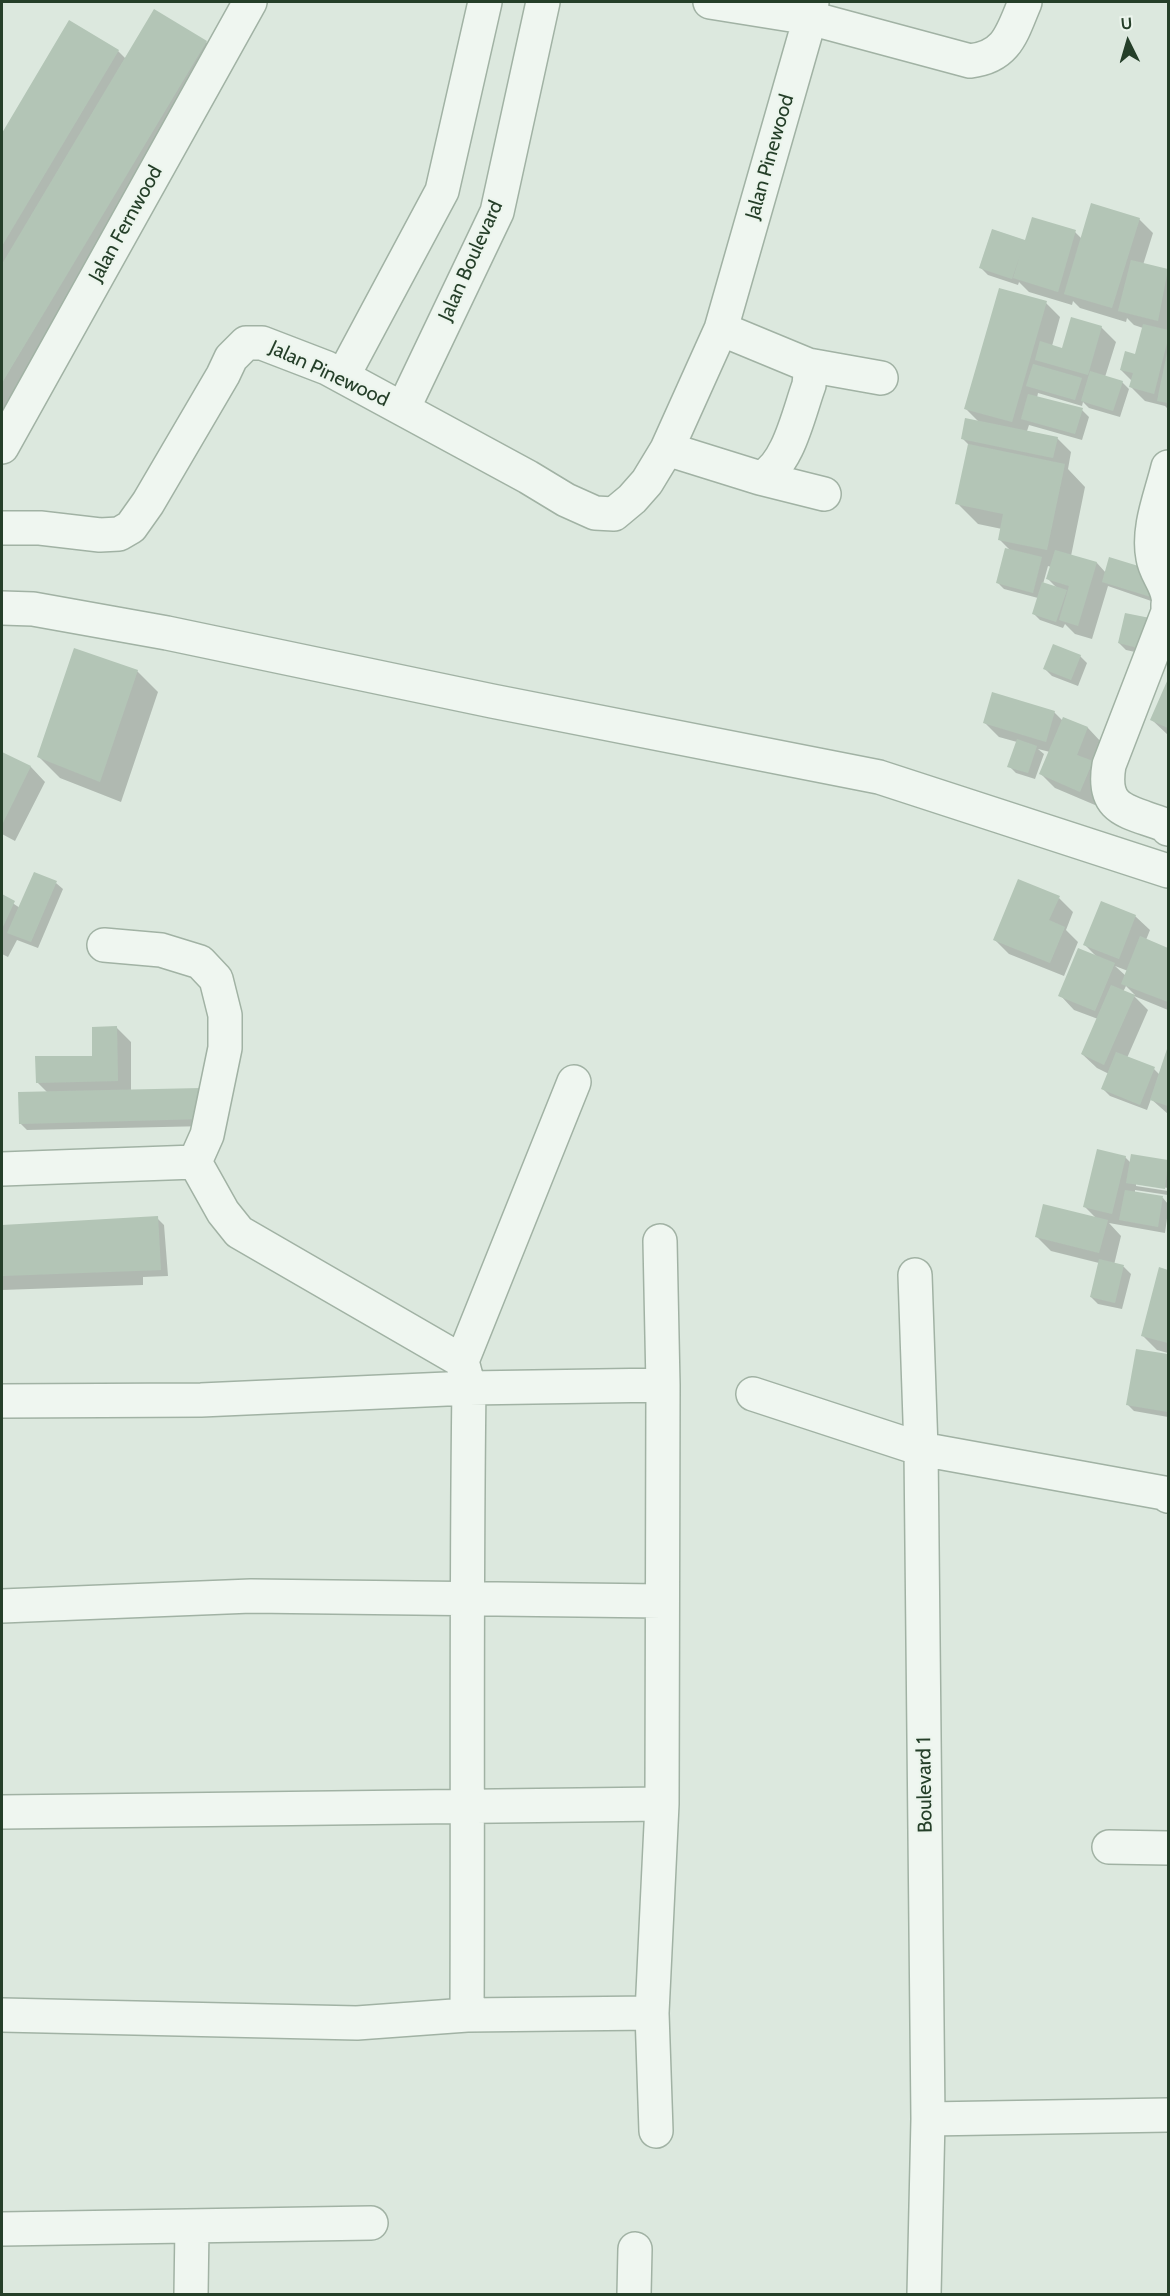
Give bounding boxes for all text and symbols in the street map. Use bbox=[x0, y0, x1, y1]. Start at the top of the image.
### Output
north arrow bbox=[1098, 12, 1158, 72]
text: U bbox=[1120, 14, 1133, 34]
street label: Jalan Pinewood bbox=[741, 92, 799, 222]
street label: Jalan Fernwood bbox=[84, 162, 168, 286]
street label: Jalan Boulevard bbox=[434, 197, 508, 325]
street label: Jalan Pinewood bbox=[265, 336, 393, 412]
street label: Boulevard 1 bbox=[912, 1737, 938, 1833]

